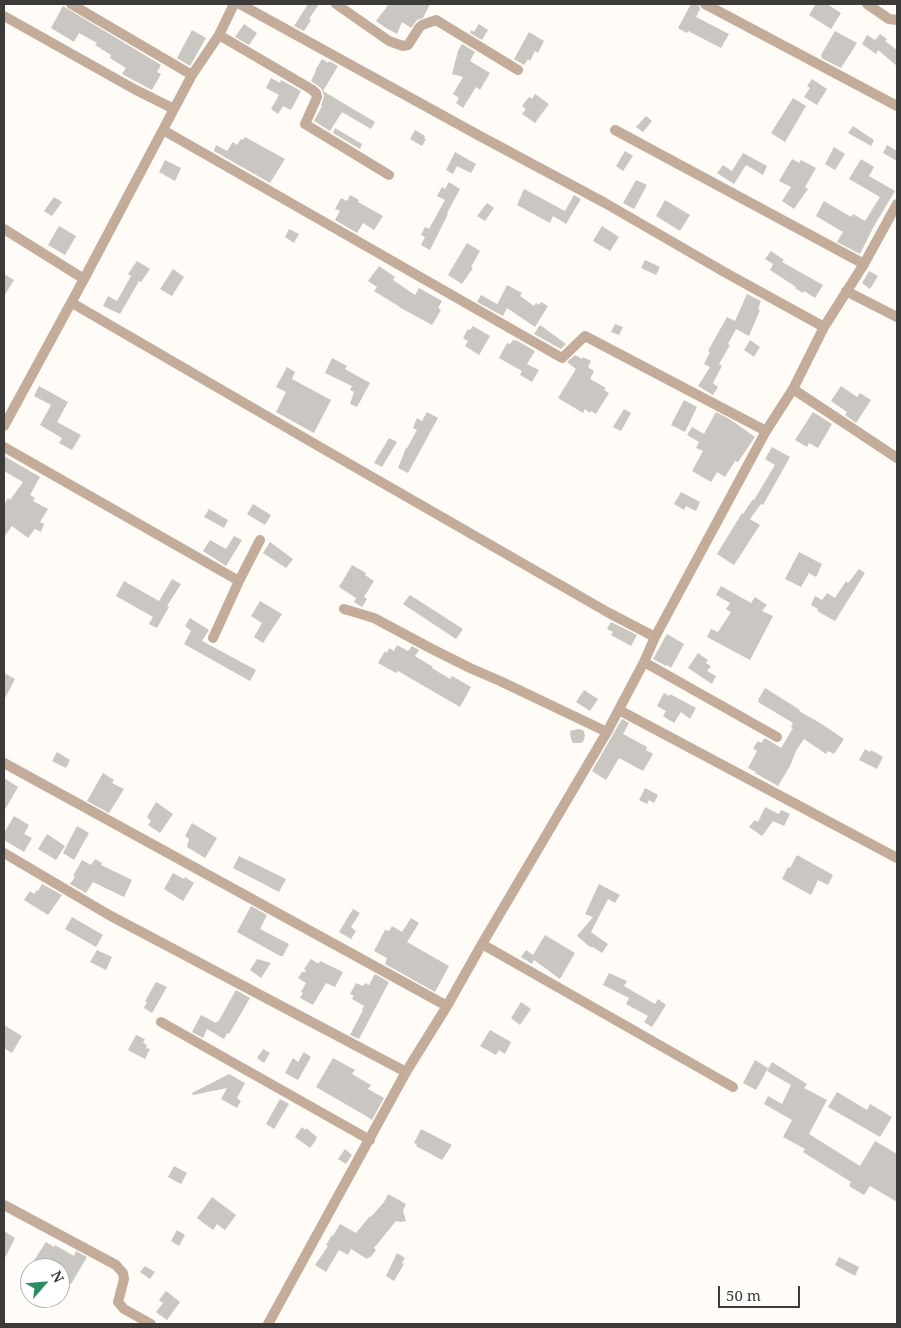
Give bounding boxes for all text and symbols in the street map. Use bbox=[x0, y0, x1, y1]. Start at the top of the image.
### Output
north arrow bbox=[20, 1258, 70, 1308]
text: N bbox=[47, 1267, 69, 1286]
scale bar bbox=[721, 1276, 804, 1308]
text: 50 m bbox=[726, 1285, 761, 1305]

